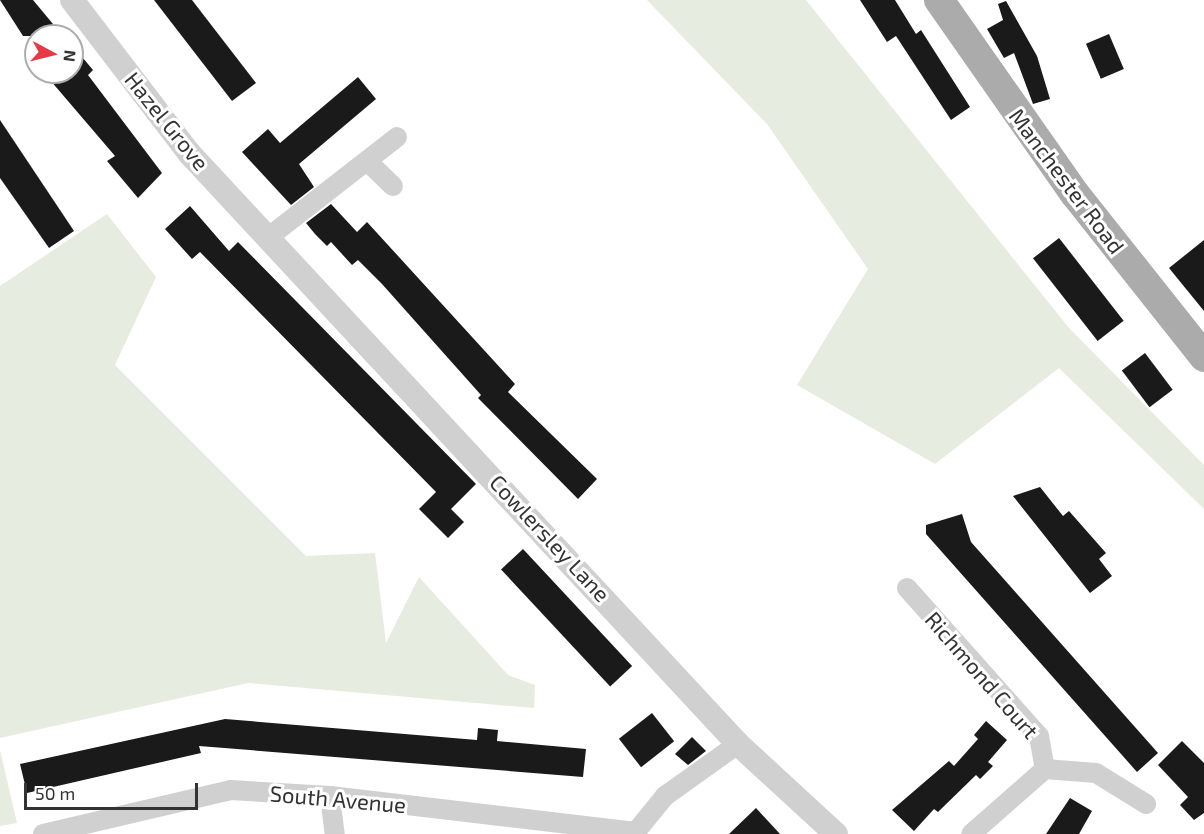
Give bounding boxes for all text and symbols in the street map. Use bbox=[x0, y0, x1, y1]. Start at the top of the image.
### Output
north arrow bbox=[24, 24, 84, 84]
text: N bbox=[60, 49, 81, 63]
street label: Hazel Grove bbox=[119, 66, 215, 176]
street label: Manchester Road bbox=[1004, 103, 1130, 259]
street label: Cowlersley Lane bbox=[484, 469, 616, 607]
street label: Richmond Court bbox=[920, 606, 1044, 744]
scale bar bbox=[27, 771, 201, 809]
street label: South Avenue bbox=[269, 780, 407, 818]
text: 50 m bbox=[35, 782, 75, 804]

